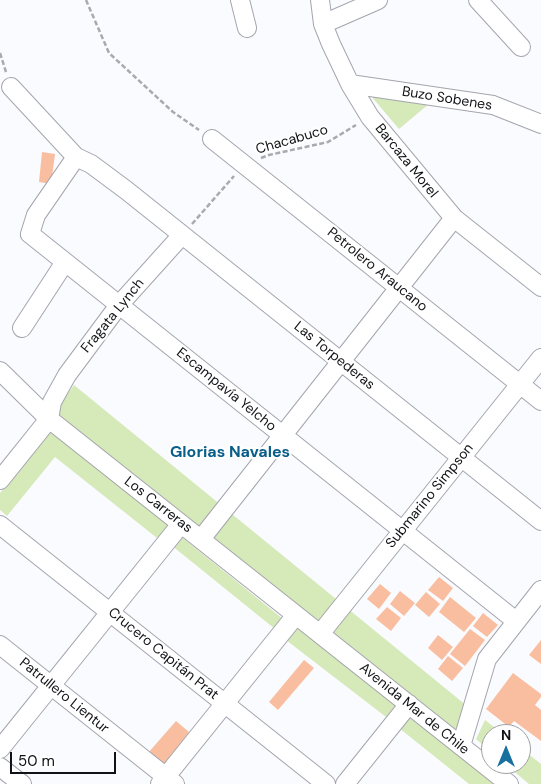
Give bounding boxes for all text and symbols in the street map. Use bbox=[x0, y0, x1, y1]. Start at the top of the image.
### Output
street label: Buzo Sobenes bbox=[401, 84, 493, 114]
street label: Barcaza Morel bbox=[371, 121, 441, 201]
street label: Chacabuco bbox=[254, 122, 330, 158]
street label: Petrolero Araucano bbox=[323, 224, 431, 316]
street label: Fragata Lynch bbox=[78, 275, 148, 357]
street label: Las Torpederas bbox=[290, 318, 378, 394]
street label: Escampavía Yelcho bbox=[173, 345, 279, 435]
street label: Submarino Simpson bbox=[383, 440, 477, 552]
district label: Glorias Navales bbox=[170, 443, 290, 463]
street label: Los Carreras bbox=[121, 473, 195, 537]
street label: Crucero Capitán Prat bbox=[104, 604, 222, 704]
street label: Patrullero Lientur bbox=[16, 655, 112, 737]
street label: Avenida Mar de Chile bbox=[356, 660, 472, 758]
north arrow bbox=[481, 724, 531, 774]
text: N bbox=[501, 726, 511, 744]
scale bar bbox=[12, 742, 119, 774]
text: 50 m bbox=[18, 751, 55, 771]

